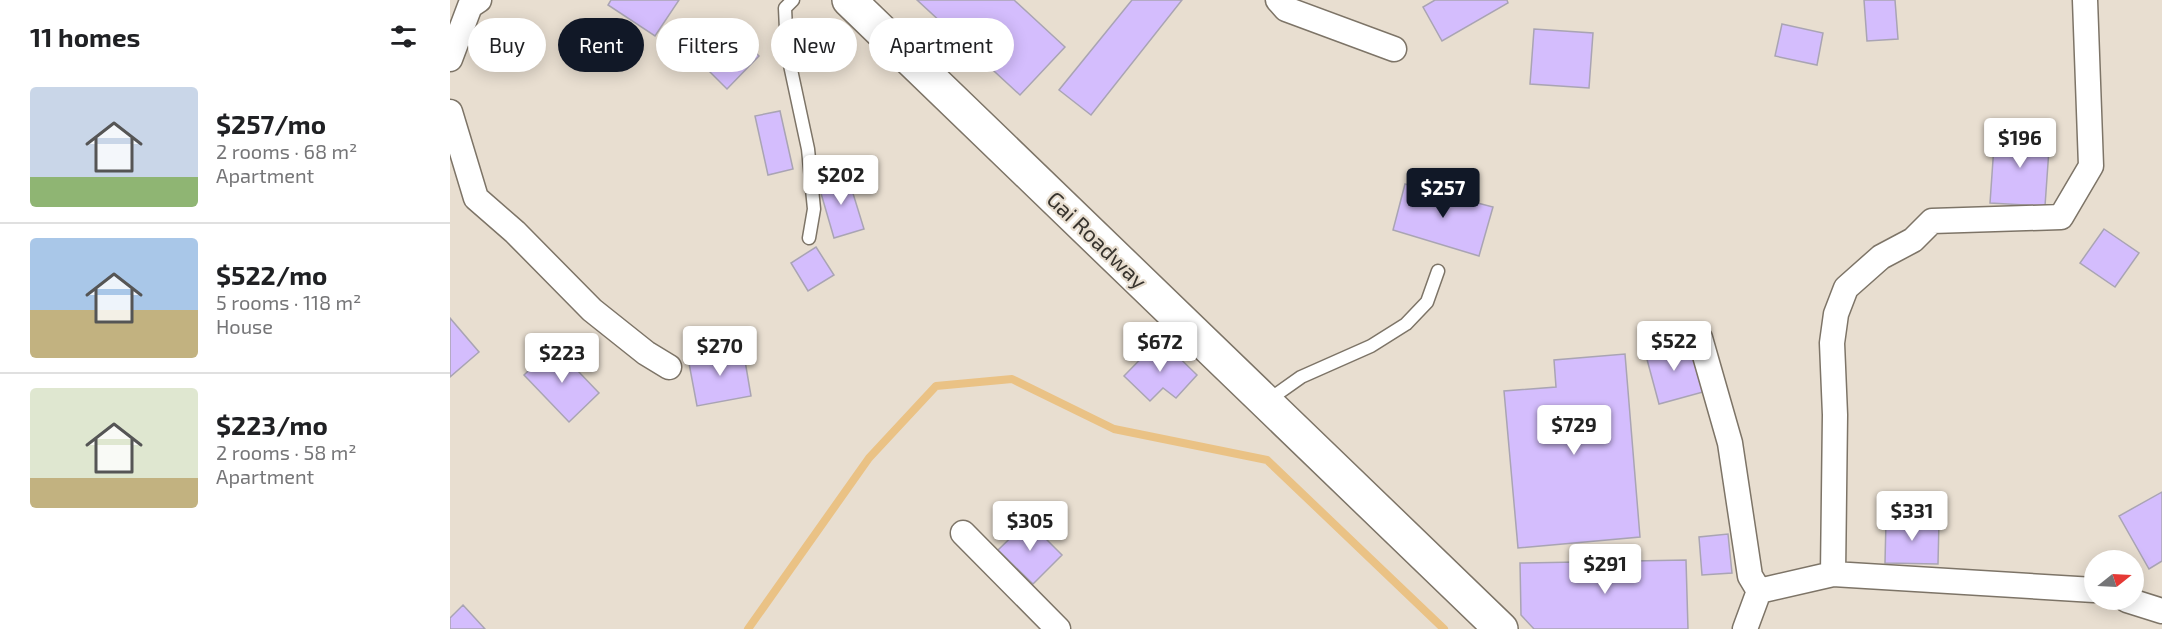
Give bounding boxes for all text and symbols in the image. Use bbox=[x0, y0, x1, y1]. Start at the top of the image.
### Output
chip: Buy bbox=[468, 18, 546, 72]
chip: Rent bbox=[558, 18, 644, 72]
chip: Filters bbox=[656, 18, 759, 72]
chip: New bbox=[771, 18, 857, 72]
chip: Apartment bbox=[869, 18, 1014, 72]
icon: filters bbox=[387, 20, 420, 53]
text: 11 homes bbox=[30, 21, 140, 52]
text: $257/mo bbox=[216, 108, 326, 139]
icon: home bbox=[78, 111, 150, 183]
pin: $196 bbox=[1984, 118, 2056, 169]
text: $196 bbox=[1998, 125, 2042, 149]
text: 2 rooms · 68 m² bbox=[216, 139, 357, 163]
pin: $202 bbox=[805, 155, 877, 206]
text: $202 bbox=[817, 162, 865, 186]
text: Apartment bbox=[216, 163, 314, 187]
pin: $257 bbox=[1407, 168, 1479, 219]
text: $257 bbox=[1421, 175, 1465, 199]
street label: Gai Roadway bbox=[1042, 185, 1153, 294]
text: $522/mo bbox=[216, 259, 327, 290]
icon: home bbox=[78, 262, 150, 334]
text: 5 rooms · 118 m² bbox=[216, 290, 361, 314]
text: House bbox=[216, 314, 273, 338]
pin: $522 bbox=[1638, 321, 1710, 372]
pin: $672 bbox=[1124, 322, 1196, 373]
pin: $270 bbox=[684, 326, 756, 377]
text: $522 bbox=[1651, 328, 1697, 352]
text: $672 bbox=[1137, 329, 1183, 353]
pin: $223 bbox=[526, 333, 598, 384]
text: $270 bbox=[697, 333, 743, 357]
text: $223 bbox=[539, 340, 585, 364]
pin: $729 bbox=[1538, 405, 1610, 456]
text: $223/mo bbox=[216, 409, 328, 440]
icon: home bbox=[78, 412, 150, 484]
text: $729 bbox=[1551, 412, 1597, 436]
text: 2 rooms · 58 m² bbox=[216, 440, 357, 464]
text: Apartment bbox=[216, 464, 314, 488]
pin: $331 bbox=[1876, 491, 1948, 542]
text: $331 bbox=[1891, 498, 1933, 522]
pin: $305 bbox=[994, 501, 1066, 552]
text: $305 bbox=[1007, 508, 1053, 532]
pin: $291 bbox=[1569, 544, 1641, 595]
north arrow bbox=[2084, 550, 2144, 610]
map controls bbox=[2084, 550, 2144, 610]
text: $291 bbox=[1583, 551, 1627, 575]

